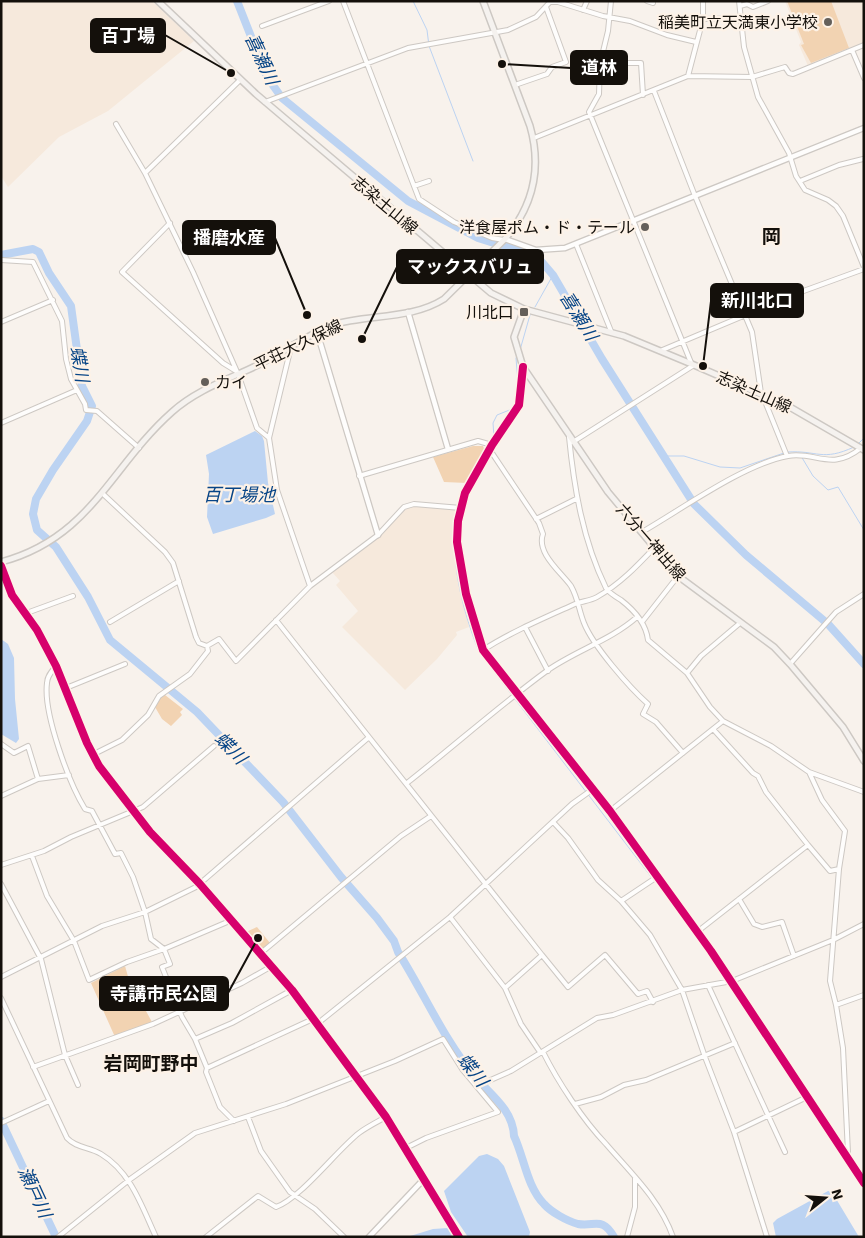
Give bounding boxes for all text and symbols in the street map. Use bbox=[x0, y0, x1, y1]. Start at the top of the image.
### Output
place label: 稲美町立天満東小学校 bbox=[658, 13, 818, 32]
marker: 稲美町立天満東小学校 bbox=[822, 16, 834, 28]
callout: 百丁場 bbox=[91, 19, 165, 52]
text: 百丁場 bbox=[101, 25, 155, 46]
water label: 喜瀬川 bbox=[241, 30, 284, 90]
callout: 道林 bbox=[571, 51, 627, 84]
text: 道林 bbox=[581, 57, 617, 78]
street label: 志染土山線 bbox=[348, 172, 422, 238]
place label: 洋食屋ポム・ド・テール bbox=[459, 218, 635, 237]
callout: 播磨水産 bbox=[183, 221, 275, 254]
marker: 洋食屋ポム・ド・テール bbox=[639, 221, 651, 233]
district label: 岡 bbox=[761, 225, 781, 248]
text: 播磨水産 bbox=[193, 227, 265, 248]
callout: マックスバリュ bbox=[397, 250, 543, 283]
text: マックスバリュ bbox=[407, 256, 533, 277]
callout: 新川北口 bbox=[711, 284, 803, 317]
water label: 喜瀬川 bbox=[556, 288, 603, 346]
text: 新川北口 bbox=[721, 290, 793, 311]
place label: 川北口 bbox=[466, 303, 514, 322]
marker: 川北口 bbox=[518, 306, 530, 318]
street label: 平荘大久保線 bbox=[251, 315, 345, 375]
water label: 蝶川 bbox=[67, 344, 94, 386]
street label: 志染土山線 bbox=[714, 367, 794, 417]
place label: カイ bbox=[215, 373, 247, 392]
marker: カイ bbox=[199, 376, 211, 388]
water label: 百丁場池 bbox=[203, 484, 277, 505]
street label: 六分一神出線 bbox=[612, 500, 690, 584]
water label: 蝶川 bbox=[211, 728, 252, 770]
callout: 寺講市民公園 bbox=[100, 977, 228, 1010]
text: 寺講市民公園 bbox=[110, 983, 218, 1004]
water label: 蝶川 bbox=[454, 1049, 494, 1092]
district label: 岩岡町野中 bbox=[103, 1052, 199, 1075]
water label: 瀬戸川 bbox=[14, 1163, 57, 1223]
north arrow bbox=[800, 1173, 850, 1223]
text: N bbox=[828, 1187, 847, 1201]

